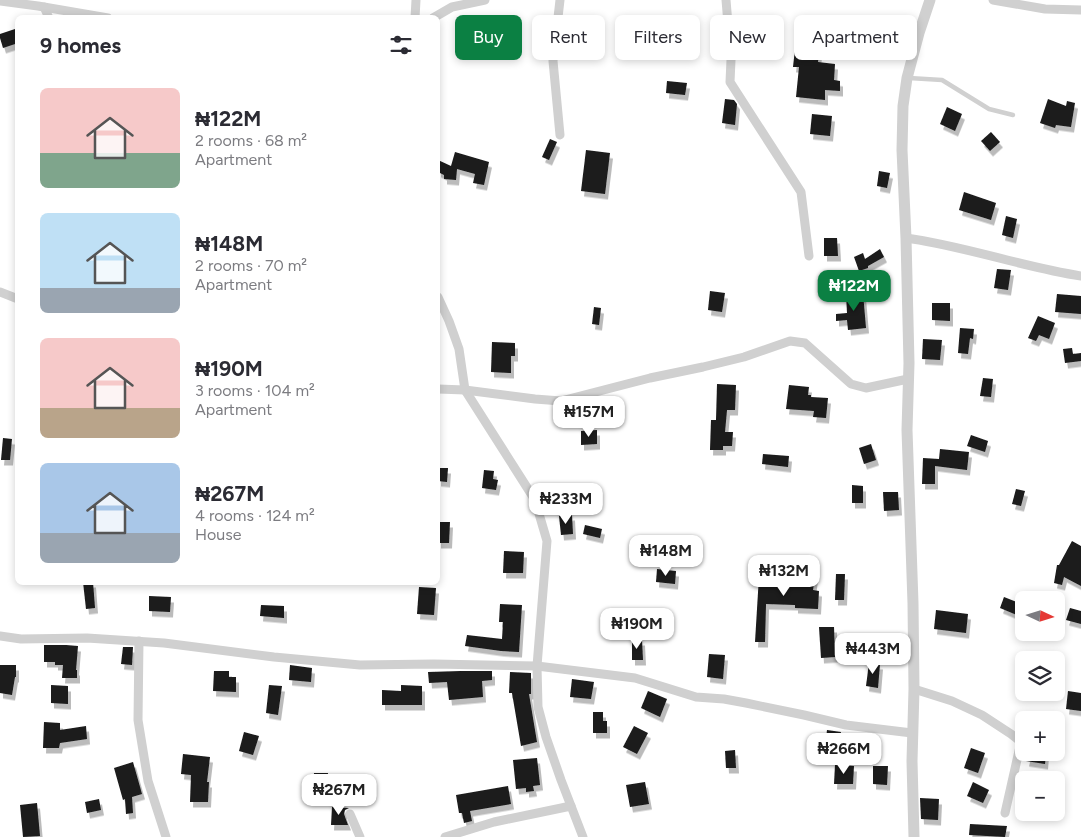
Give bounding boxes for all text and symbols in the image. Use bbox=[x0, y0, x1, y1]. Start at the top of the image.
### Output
chip: Buy bbox=[455, 15, 522, 60]
chip: Rent bbox=[532, 15, 605, 60]
chip: Filters bbox=[615, 15, 700, 60]
chip: New bbox=[710, 15, 784, 60]
chip: Apartment bbox=[794, 15, 917, 60]
icon: filters bbox=[387, 31, 415, 59]
text: 9 homes bbox=[40, 33, 121, 58]
text: ₦122M bbox=[195, 106, 261, 131]
icon: home bbox=[80, 108, 140, 168]
text: 2 rooms · 68 m² bbox=[195, 131, 307, 150]
text: Apartment bbox=[195, 150, 272, 169]
text: ₦148M bbox=[195, 231, 263, 256]
icon: home bbox=[80, 233, 140, 293]
text: 2 rooms · 70 m² bbox=[195, 256, 307, 275]
pin: ₦122M bbox=[819, 270, 889, 312]
text: Apartment bbox=[195, 275, 272, 294]
text: ₦122M bbox=[829, 276, 879, 295]
text: ₦190M bbox=[195, 356, 263, 381]
icon: home bbox=[80, 358, 140, 418]
text: 3 rooms · 104 m² bbox=[195, 381, 315, 400]
pin: ₦157M bbox=[554, 396, 624, 438]
text: Apartment bbox=[195, 400, 272, 419]
text: ₦157M bbox=[564, 402, 614, 421]
text: ₦267M bbox=[195, 481, 264, 506]
pin: ₦233M bbox=[531, 482, 601, 525]
icon: home bbox=[80, 483, 140, 543]
text: ₦233M bbox=[540, 489, 592, 508]
text: 4 rooms · 124 m² bbox=[195, 506, 315, 525]
text: House bbox=[195, 525, 241, 544]
pin: ₦148M bbox=[631, 534, 701, 577]
text: ₦148M bbox=[640, 541, 692, 560]
pin: ₦132M bbox=[749, 554, 819, 597]
text: ₦132M bbox=[759, 561, 809, 580]
north arrow bbox=[1015, 591, 1065, 641]
map controls bbox=[1015, 591, 1065, 821]
pin: ₦190M bbox=[602, 608, 672, 650]
text: ₦190M bbox=[611, 614, 663, 633]
pin: ₦443M bbox=[838, 632, 908, 675]
text: ₦443M bbox=[846, 639, 900, 658]
button: layers bbox=[1015, 651, 1065, 701]
button: + bbox=[1015, 711, 1065, 761]
pin: ₦266M bbox=[809, 732, 879, 775]
text: ₦266M bbox=[817, 739, 871, 758]
button: − bbox=[1015, 771, 1065, 821]
pin: ₦267M bbox=[304, 774, 374, 816]
text: ₦267M bbox=[313, 780, 365, 799]

